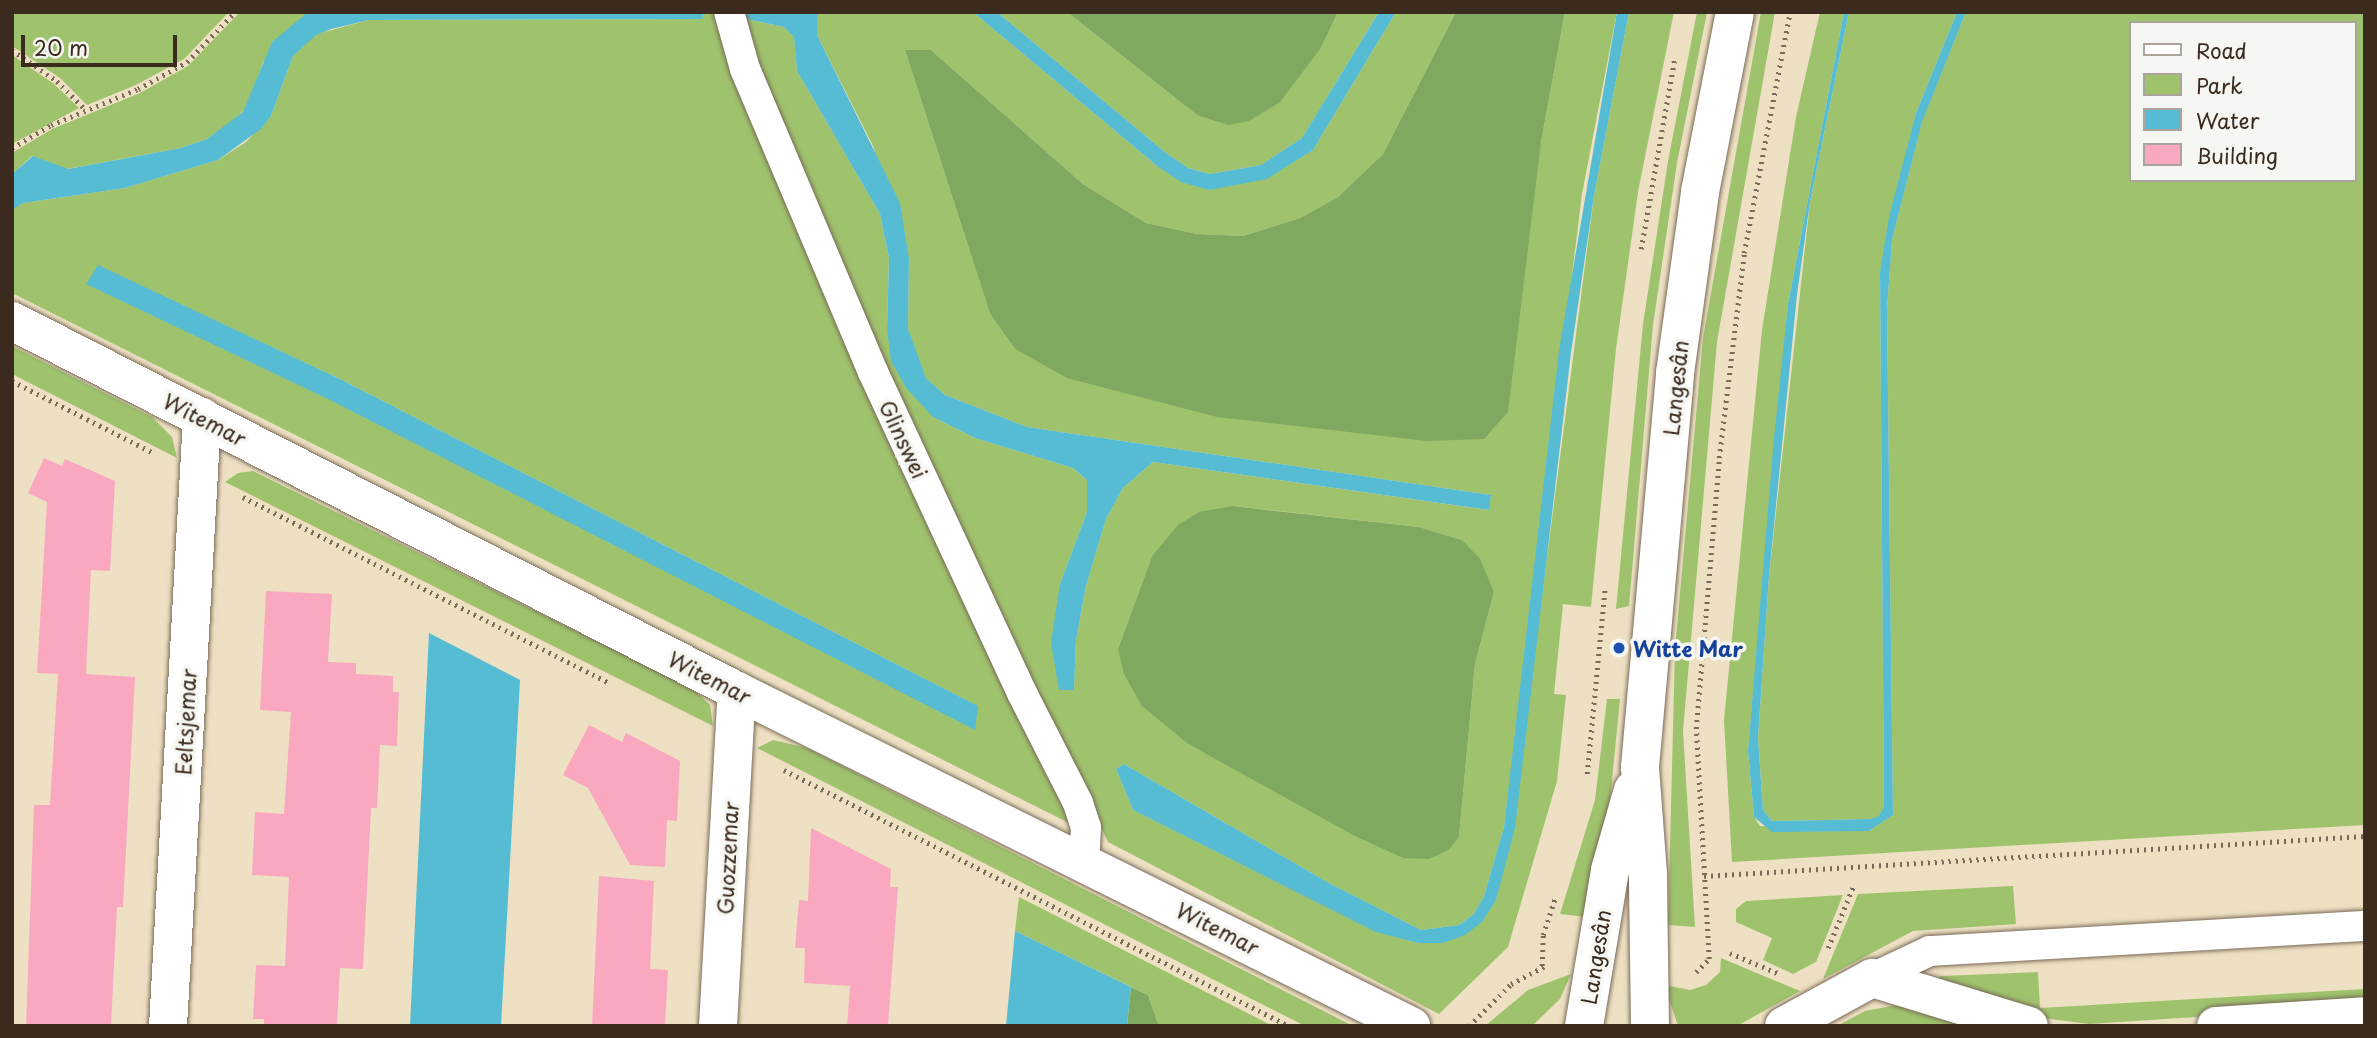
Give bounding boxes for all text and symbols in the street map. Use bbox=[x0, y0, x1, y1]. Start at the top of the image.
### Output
scale bar bbox=[24, 21, 180, 65]
legend bbox=[2128, 21, 2356, 182]
text: 20 m bbox=[34, 31, 88, 63]
text: Road bbox=[2196, 34, 2247, 66]
text: Park bbox=[2196, 69, 2243, 101]
text: Water bbox=[2196, 104, 2259, 136]
text: Building bbox=[2196, 139, 2278, 171]
street label: Langesân bbox=[1657, 339, 1693, 437]
street label: Witemar bbox=[159, 387, 251, 451]
street label: Glinswei bbox=[875, 396, 933, 482]
place label: Witte Mar bbox=[1633, 635, 1744, 661]
marker: Witte Mar bbox=[1611, 640, 1627, 656]
street label: Witemar bbox=[664, 645, 756, 709]
street label: Eeltsjemar bbox=[170, 668, 200, 776]
street label: Guozzemar bbox=[711, 801, 743, 915]
street label: Witemar bbox=[1172, 896, 1264, 960]
street label: Langesân bbox=[1575, 908, 1615, 1006]

